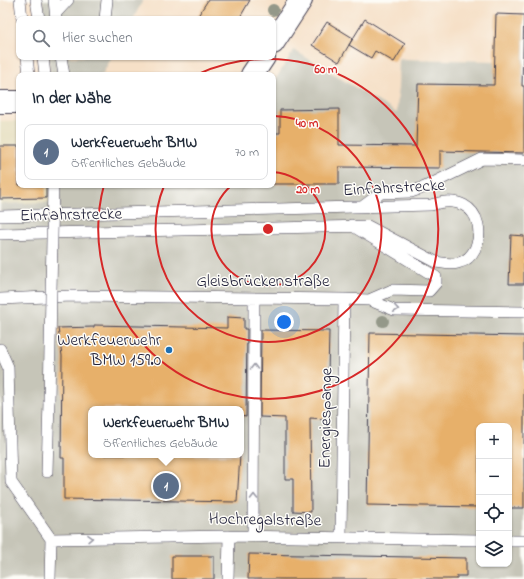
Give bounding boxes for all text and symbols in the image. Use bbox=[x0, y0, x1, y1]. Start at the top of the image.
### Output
search box bbox=[16, 16, 276, 60]
icon: search bbox=[30, 27, 52, 49]
text: Hier suchen bbox=[62, 27, 133, 49]
text: 60 m bbox=[314, 61, 338, 79]
text: In der Nähe bbox=[32, 86, 111, 111]
text: 40 m bbox=[295, 115, 319, 133]
text: Werkfeuerwehr BMW bbox=[71, 132, 197, 154]
text: 1 bbox=[44, 143, 48, 162]
text: 70 m bbox=[235, 143, 259, 162]
text: Öffentliches Gebäude bbox=[71, 154, 186, 173]
street label: Einfahrstrecke bbox=[342, 173, 446, 203]
text: 20 m bbox=[295, 181, 320, 199]
street label: Einfahrstrecke bbox=[20, 202, 123, 228]
centre of rings bbox=[261, 222, 275, 236]
street label: Gleisbrückenstraße bbox=[196, 269, 330, 294]
one-way arrow bbox=[392, 304, 399, 313]
your location bbox=[274, 312, 294, 332]
place label: Werkfeuerwehr BMW 159.0 bbox=[57, 328, 162, 373]
marker: Werkfeuerwehr BMW 159.0 bbox=[164, 345, 174, 355]
one-way arrow bbox=[250, 364, 258, 370]
street label: Energiespange bbox=[313, 367, 341, 469]
popup bbox=[88, 406, 244, 458]
text: Werkfeuerwehr BMW bbox=[103, 412, 229, 434]
map controls bbox=[476, 423, 512, 567]
button: + bbox=[476, 423, 512, 459]
text: Öffentliches Gebäude bbox=[103, 434, 218, 453]
button: − bbox=[476, 459, 512, 495]
pin: 1 bbox=[153, 471, 179, 501]
one-way arrow bbox=[250, 494, 258, 500]
button: locate bbox=[476, 495, 512, 531]
street label: Hochregalstraße bbox=[209, 507, 322, 535]
button: layers bbox=[476, 531, 512, 567]
one-way arrow bbox=[87, 534, 93, 542]

